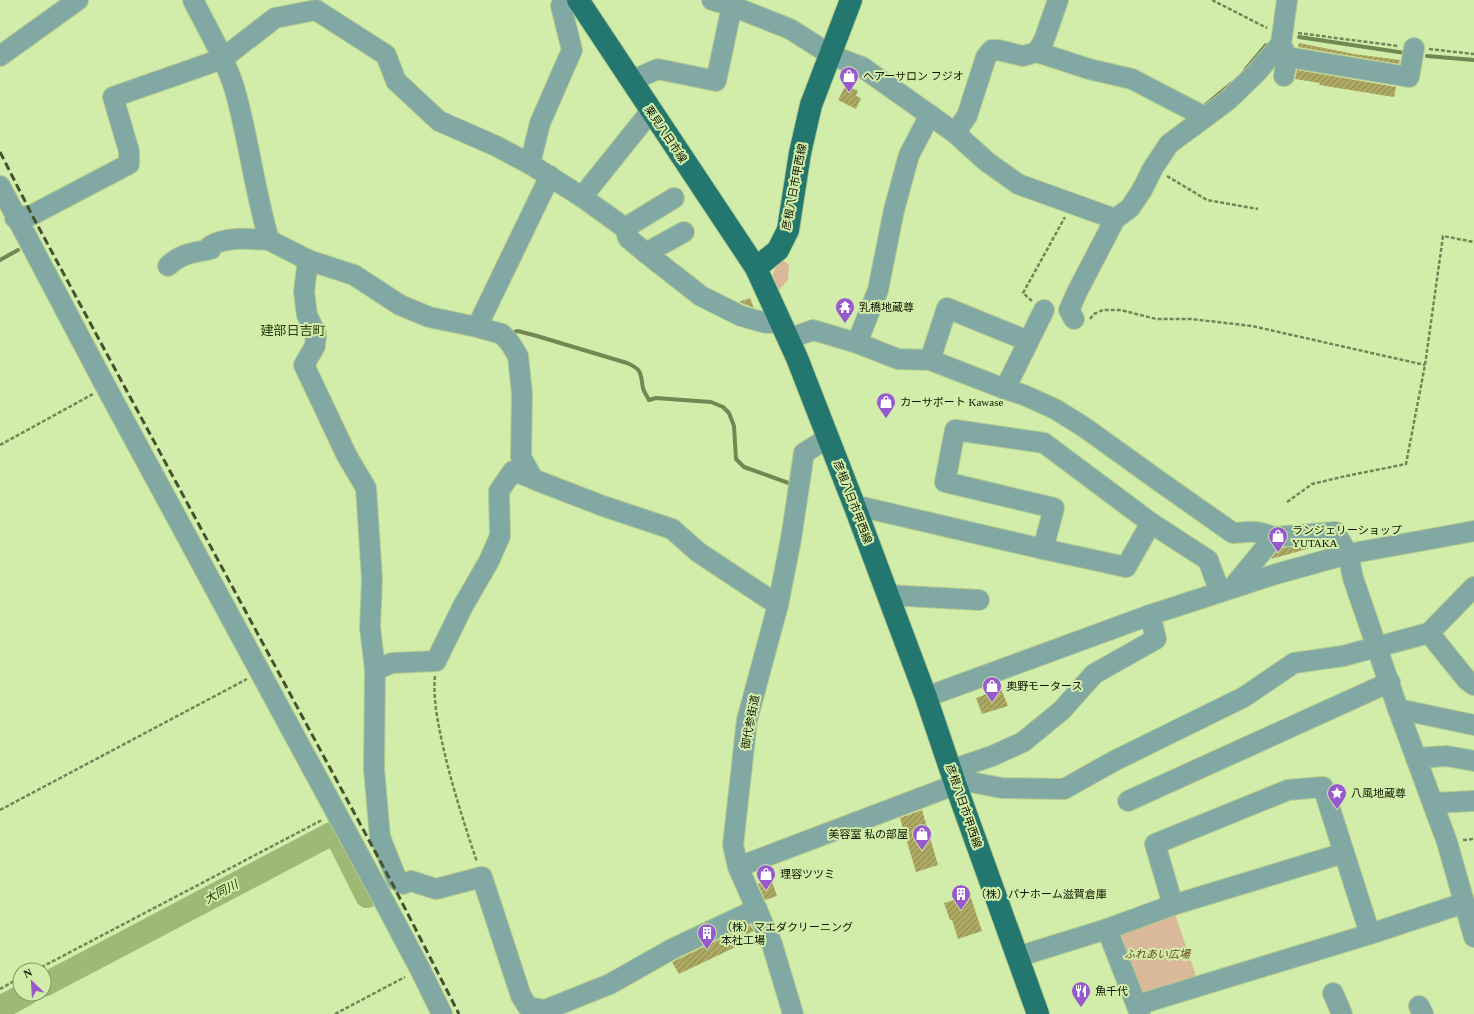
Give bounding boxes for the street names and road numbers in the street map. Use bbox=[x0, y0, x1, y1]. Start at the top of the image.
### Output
street label: 栗見八日市線 bbox=[643, 103, 689, 165]
street label: 彦根八日市甲西線 bbox=[780, 143, 808, 231]
street label: 彦根八日市甲西線 bbox=[832, 459, 874, 545]
street label: 御代参街道 bbox=[739, 694, 761, 751]
street label: 彦根八日市甲西線 bbox=[944, 762, 984, 850]

